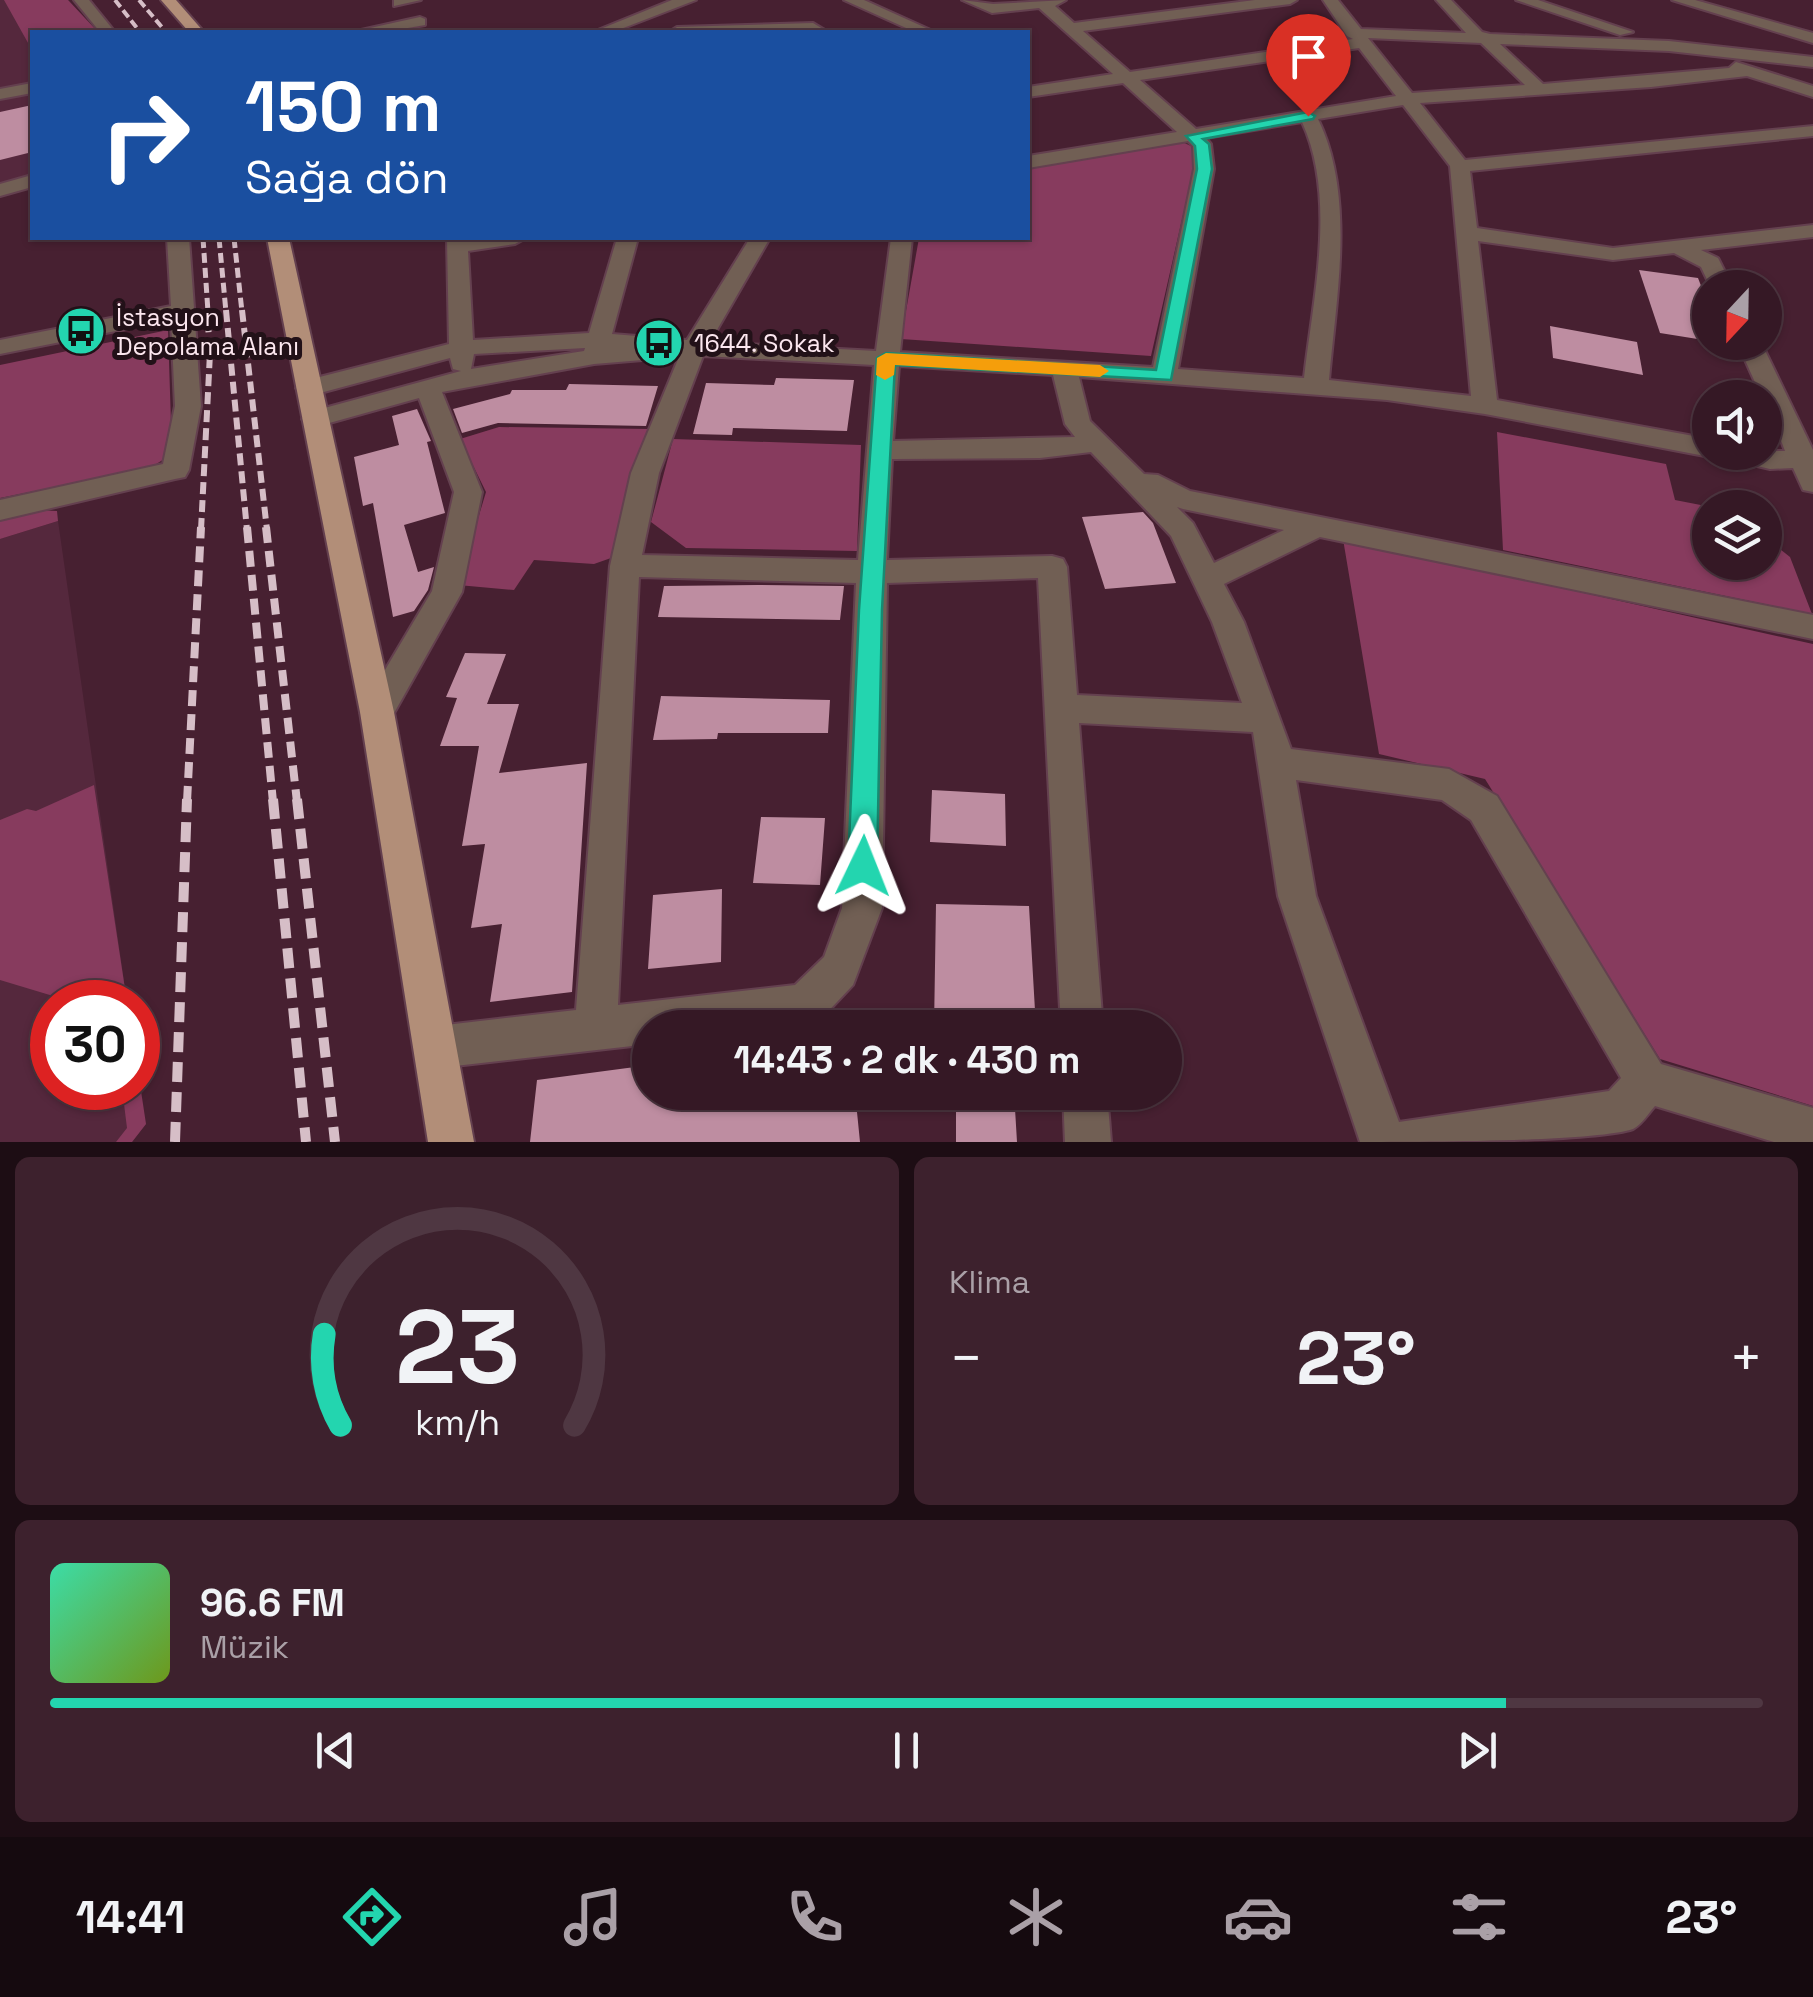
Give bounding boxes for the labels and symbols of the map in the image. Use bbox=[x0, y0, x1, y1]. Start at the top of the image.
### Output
pin bbox=[1266, 14, 1351, 117]
north arrow bbox=[1692, 270, 1782, 360]
place label: İstasyon Depolama Alanı bbox=[116, 301, 299, 362]
bus stop icon: İstasyon Depolama Alanı bbox=[55, 305, 107, 357]
bus stop icon: 1644. Sokak bbox=[633, 317, 685, 369]
place label: 1644. Sokak bbox=[694, 327, 835, 359]
position arrow bbox=[811, 814, 915, 918]
speed limit sign: 30 bbox=[30, 980, 160, 1110]

